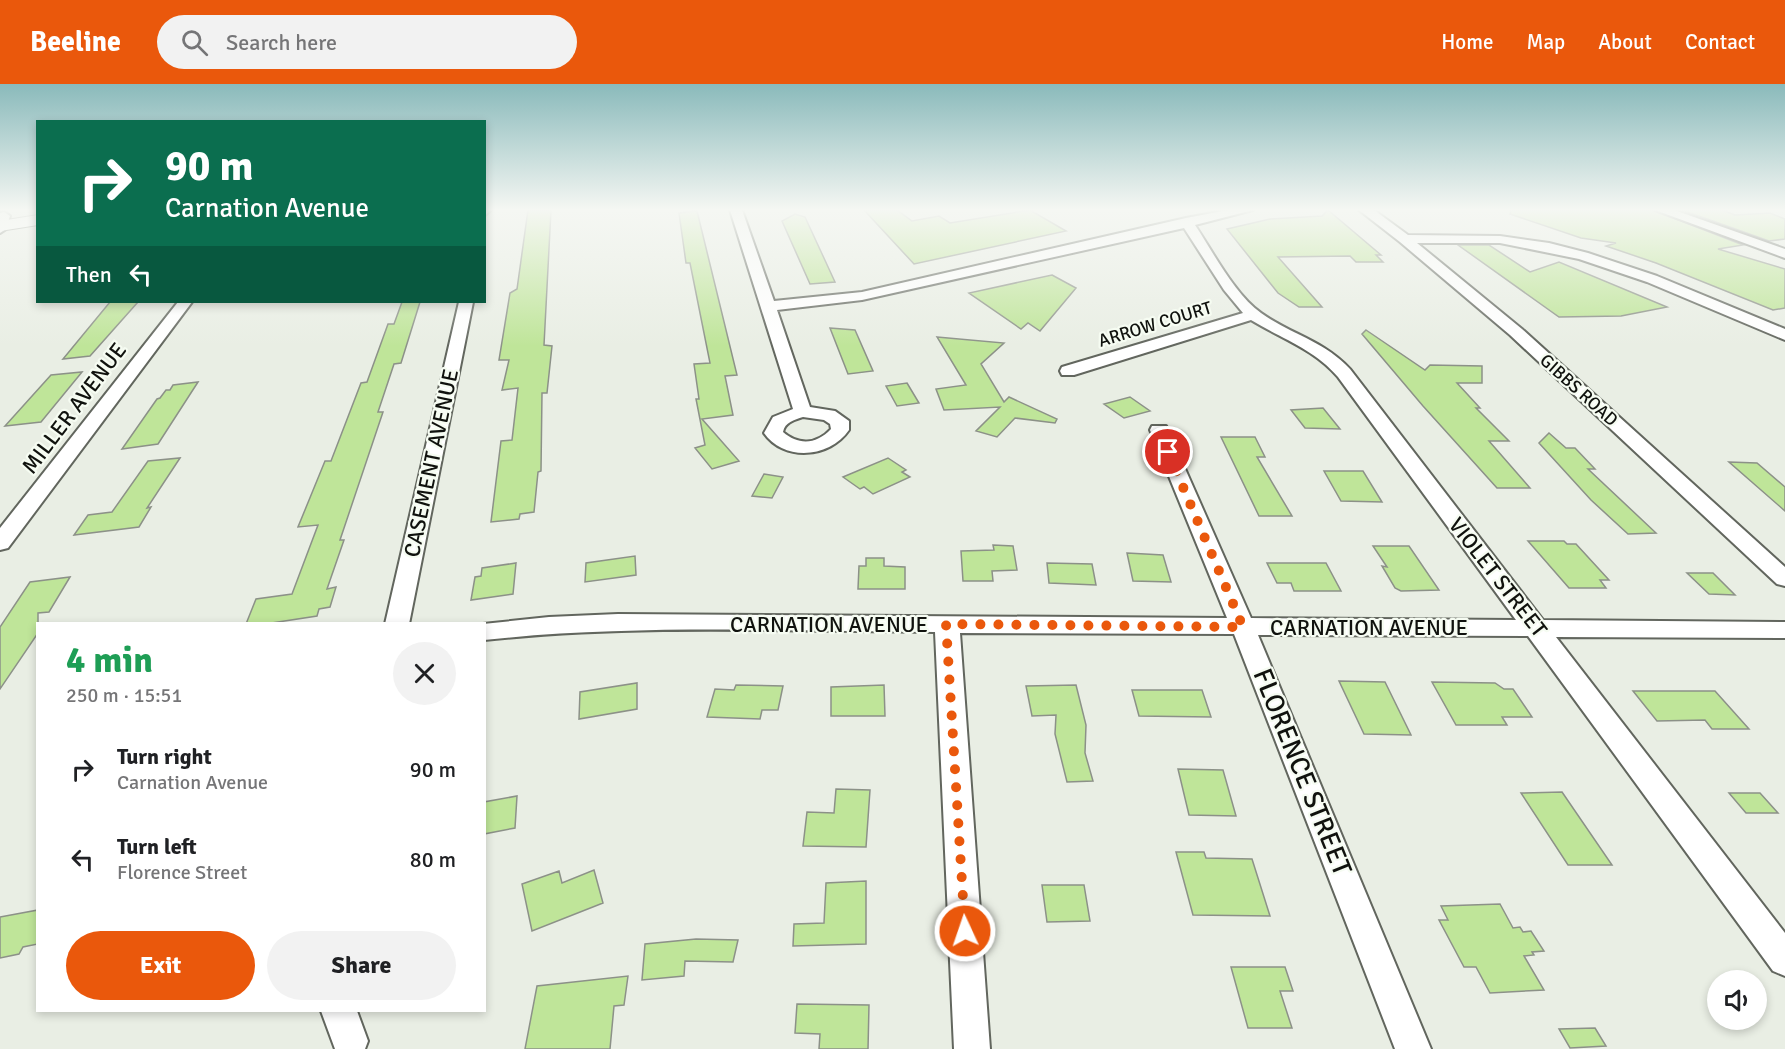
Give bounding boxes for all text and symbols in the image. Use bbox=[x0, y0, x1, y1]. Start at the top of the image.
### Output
search box bbox=[157, 15, 577, 69]
text: Beeline bbox=[30, 25, 121, 59]
icon: search bbox=[178, 26, 211, 59]
text: Search here bbox=[226, 29, 337, 56]
text: Home bbox=[1441, 29, 1494, 55]
text: Map bbox=[1527, 29, 1565, 55]
text: About bbox=[1598, 29, 1652, 55]
text: Contact bbox=[1685, 29, 1755, 55]
text: 90 m bbox=[165, 141, 254, 192]
icon: right bbox=[66, 144, 144, 222]
text: Carnation Avenue bbox=[165, 192, 369, 225]
icon: left bbox=[124, 258, 157, 291]
text: Then bbox=[66, 261, 112, 288]
street label: ARROW COURT bbox=[1096, 296, 1215, 352]
street label: MILLER AVENUE bbox=[16, 337, 132, 479]
street label: GIBBS ROAD bbox=[1535, 349, 1623, 431]
street label: CASEMENT AVENUE bbox=[398, 366, 464, 560]
pin bbox=[1142, 426, 1193, 477]
icon: arrive bbox=[1151, 435, 1184, 468]
street label: VIOLET STREET bbox=[1443, 512, 1553, 642]
street label: CARNATION AVENUE bbox=[730, 611, 928, 638]
street label: CARNATION AVENUE bbox=[1270, 614, 1468, 641]
text: 4 min bbox=[66, 638, 153, 683]
button: close bbox=[393, 642, 456, 705]
street label: FLORENCE STREET bbox=[1245, 664, 1359, 881]
text: 250 m · 15:51 bbox=[66, 683, 182, 708]
text: Turn right bbox=[117, 743, 212, 770]
icon: right bbox=[66, 753, 99, 786]
text: 90 m bbox=[410, 756, 456, 783]
text: Carnation Avenue bbox=[117, 770, 268, 795]
text: Turn left bbox=[117, 833, 197, 860]
icon: left bbox=[66, 843, 99, 876]
text: 80 m bbox=[410, 846, 456, 873]
text: Florence Street bbox=[117, 860, 247, 885]
position arrow bbox=[933, 899, 997, 963]
button: Exit bbox=[66, 931, 255, 1000]
button: Share bbox=[267, 931, 456, 1000]
map controls bbox=[1707, 970, 1767, 1030]
button: sound bbox=[1707, 970, 1767, 1030]

